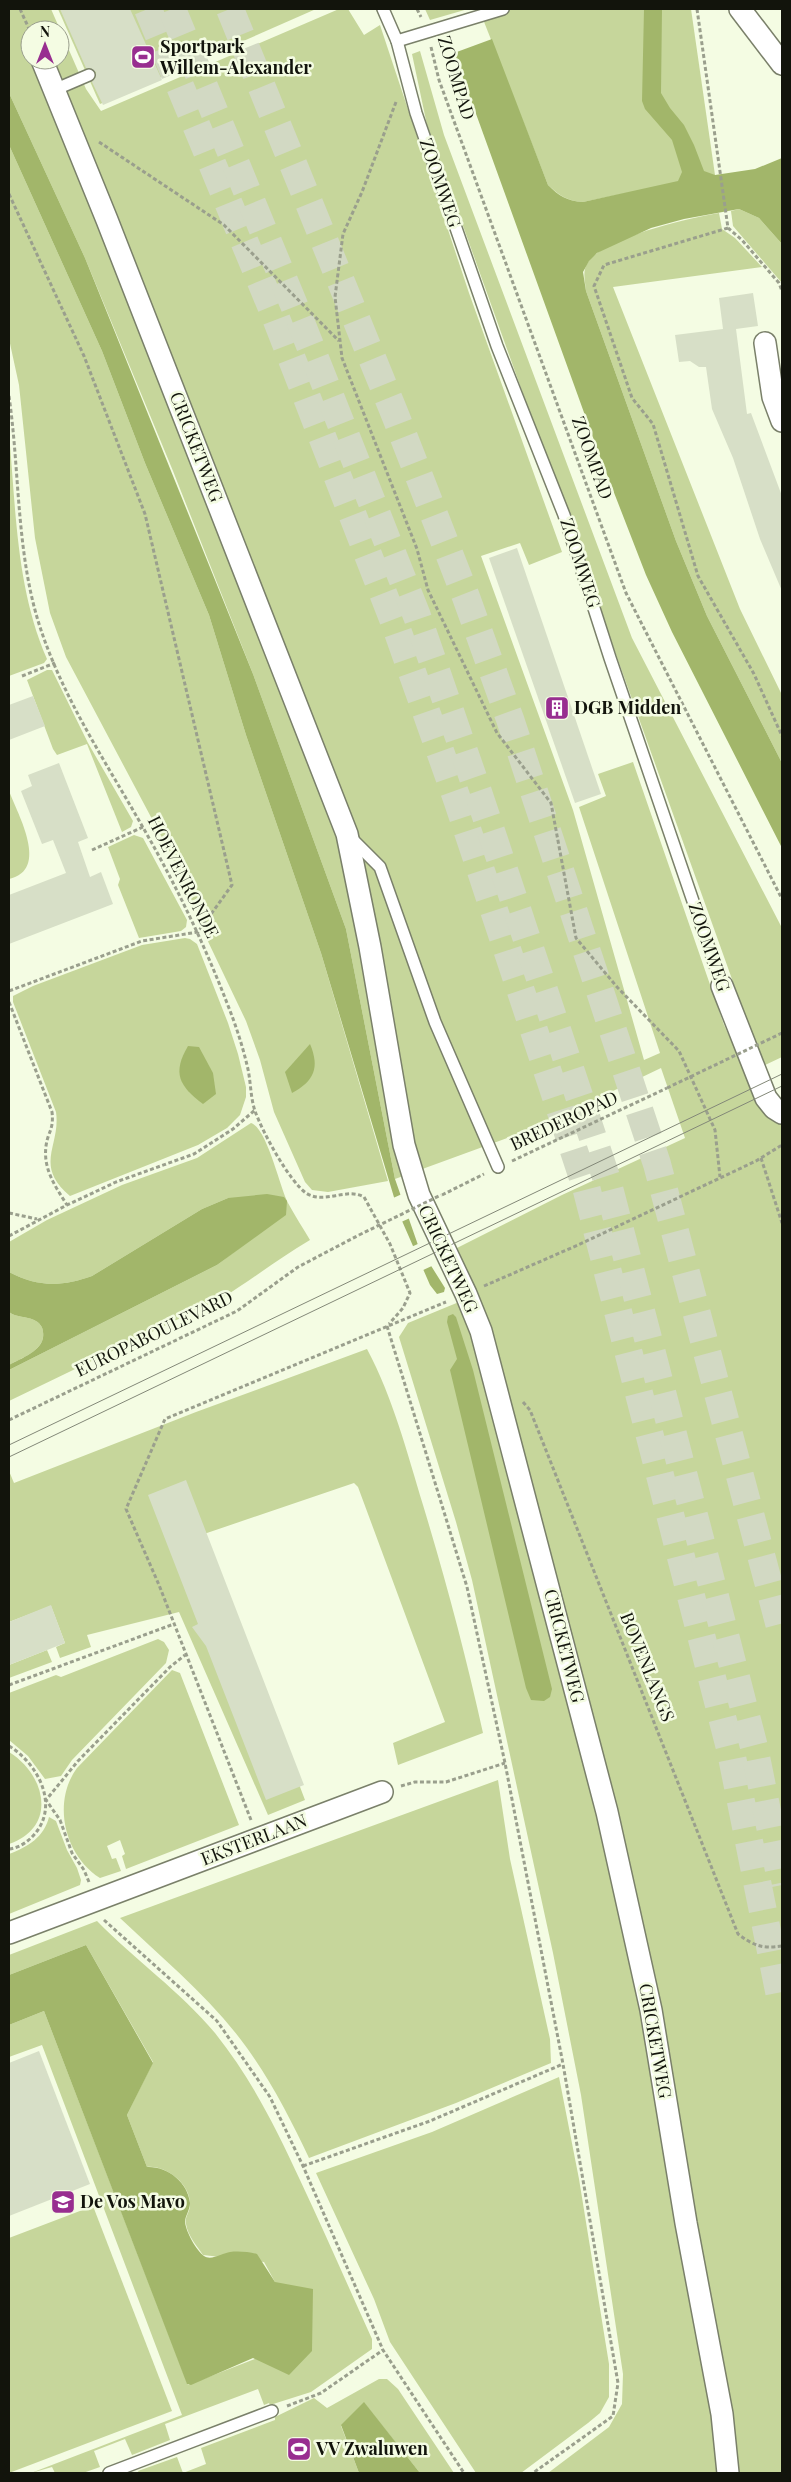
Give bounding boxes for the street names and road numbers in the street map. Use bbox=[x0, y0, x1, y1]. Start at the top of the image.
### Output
street label: ZOOMPAD bbox=[433, 33, 481, 123]
street label: ZOOMWEG bbox=[414, 135, 468, 231]
street label: CRICKETWEG bbox=[165, 388, 229, 506]
street label: ZOOMPAD bbox=[567, 413, 619, 502]
street label: ZOOMWEG bbox=[555, 515, 607, 611]
street label: HOEVENRONDE bbox=[143, 811, 225, 942]
street label: ZOOMWEG bbox=[683, 899, 737, 995]
street label: BREDEROPAD bbox=[506, 1085, 621, 1156]
street label: CRICKETWEG bbox=[413, 1201, 484, 1317]
street label: EUROPABOULEVARD bbox=[71, 1284, 237, 1382]
street label: CRICKETWEG bbox=[539, 1586, 591, 1705]
street label: BOVENLANGS bbox=[615, 1608, 681, 1725]
street label: EKSTERLAAN bbox=[197, 1808, 310, 1870]
street label: CRICKETWEG bbox=[634, 1982, 678, 2100]

